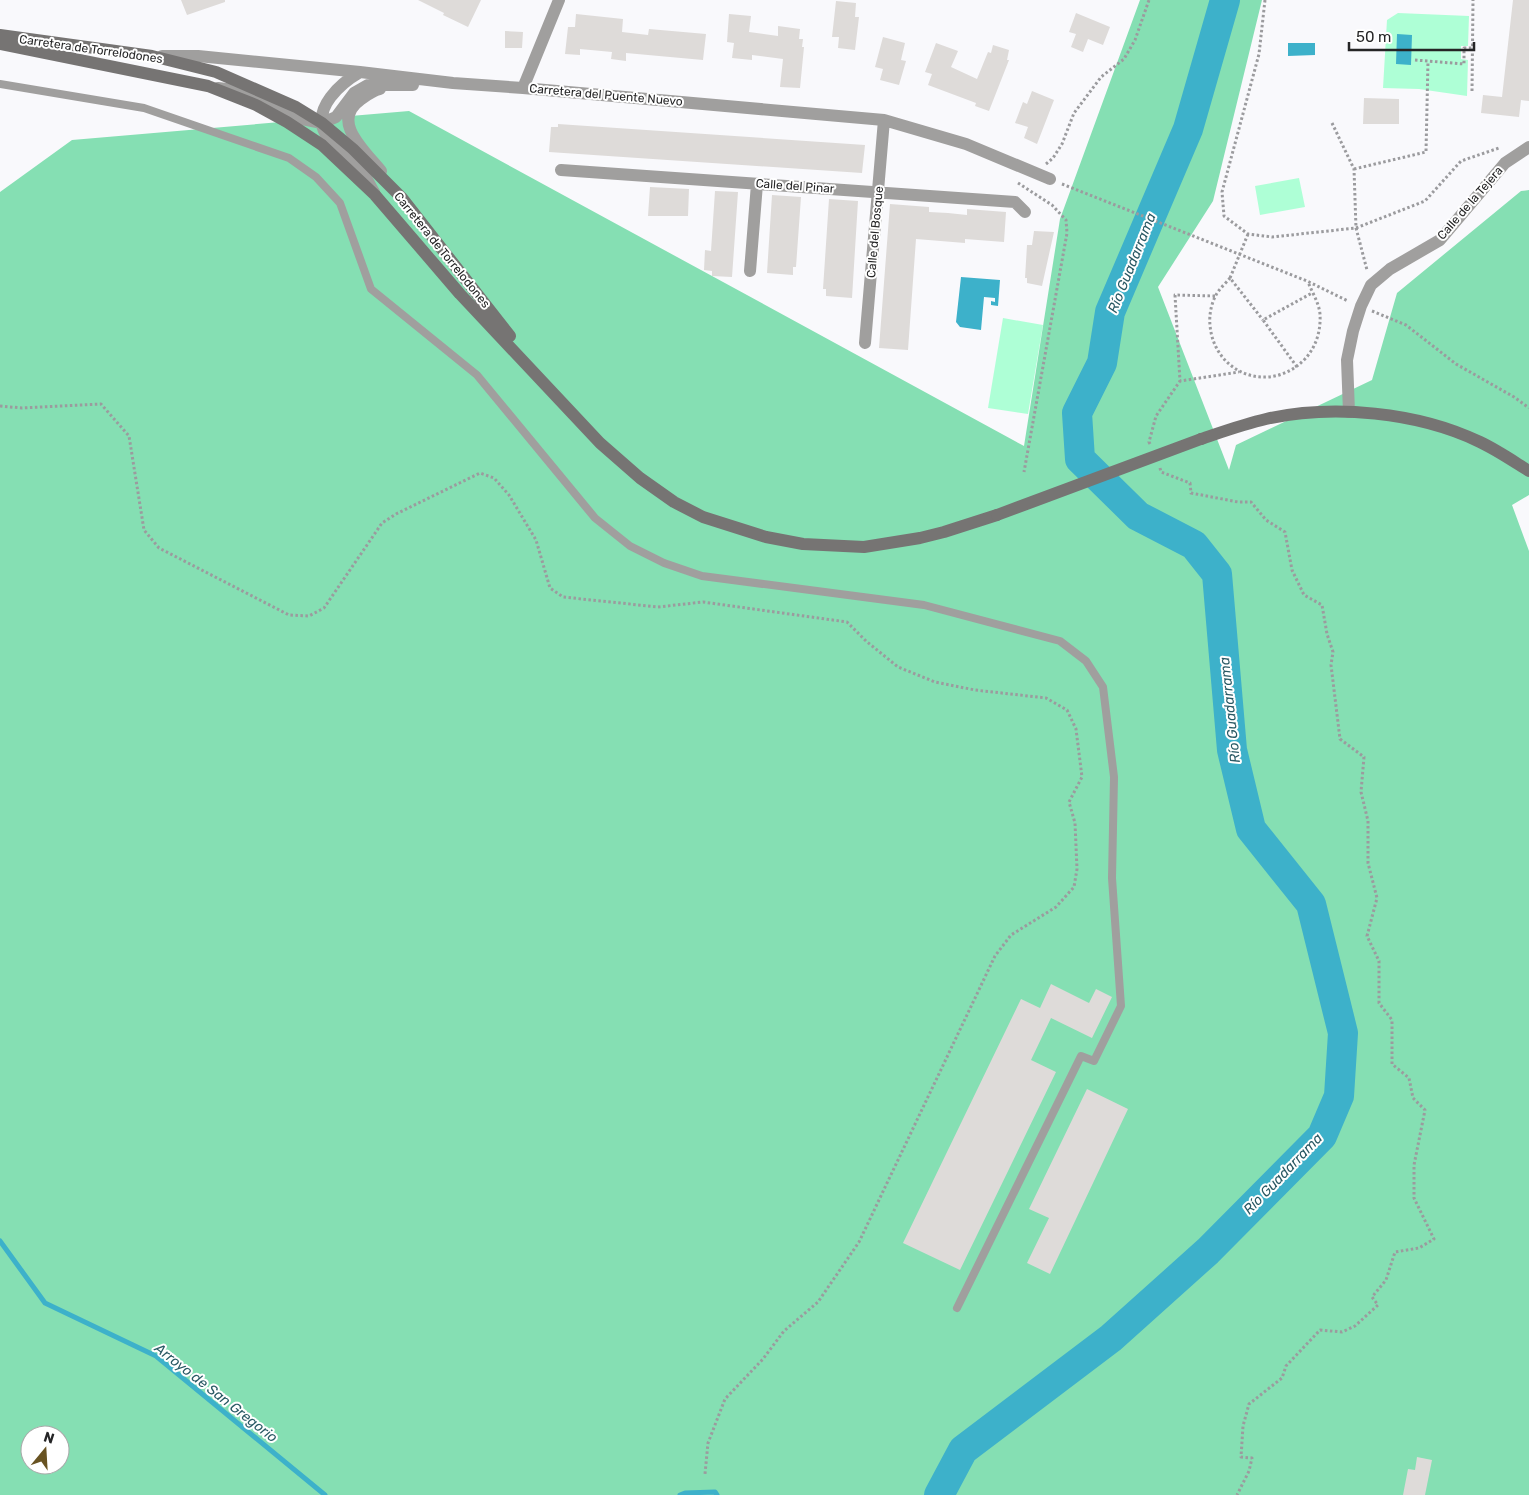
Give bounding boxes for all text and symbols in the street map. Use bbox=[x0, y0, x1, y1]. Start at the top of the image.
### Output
scale bar bbox=[1349, 20, 1474, 52]
text: 50 m bbox=[1356, 28, 1391, 46]
street label: Carretera de Torrelodones bbox=[18, 32, 164, 66]
street label: Carretera del Puente Nuevo bbox=[529, 81, 683, 109]
street label: Calle de la Tejera bbox=[1434, 164, 1506, 242]
street label: Calle del Pinar bbox=[755, 176, 835, 196]
street label: Calle del Bosque bbox=[864, 185, 886, 278]
street label: Carretera de Torrelodones bbox=[391, 189, 493, 311]
water label: Río Guadarrama bbox=[1104, 211, 1160, 315]
water label: Río Guadarrama bbox=[1216, 656, 1244, 764]
water label: Río Guadarrama bbox=[1240, 1130, 1326, 1218]
water label: Arroyo de San Gregorio bbox=[151, 1339, 281, 1446]
north arrow bbox=[20, 1425, 70, 1475]
text: N bbox=[41, 1428, 56, 1448]

